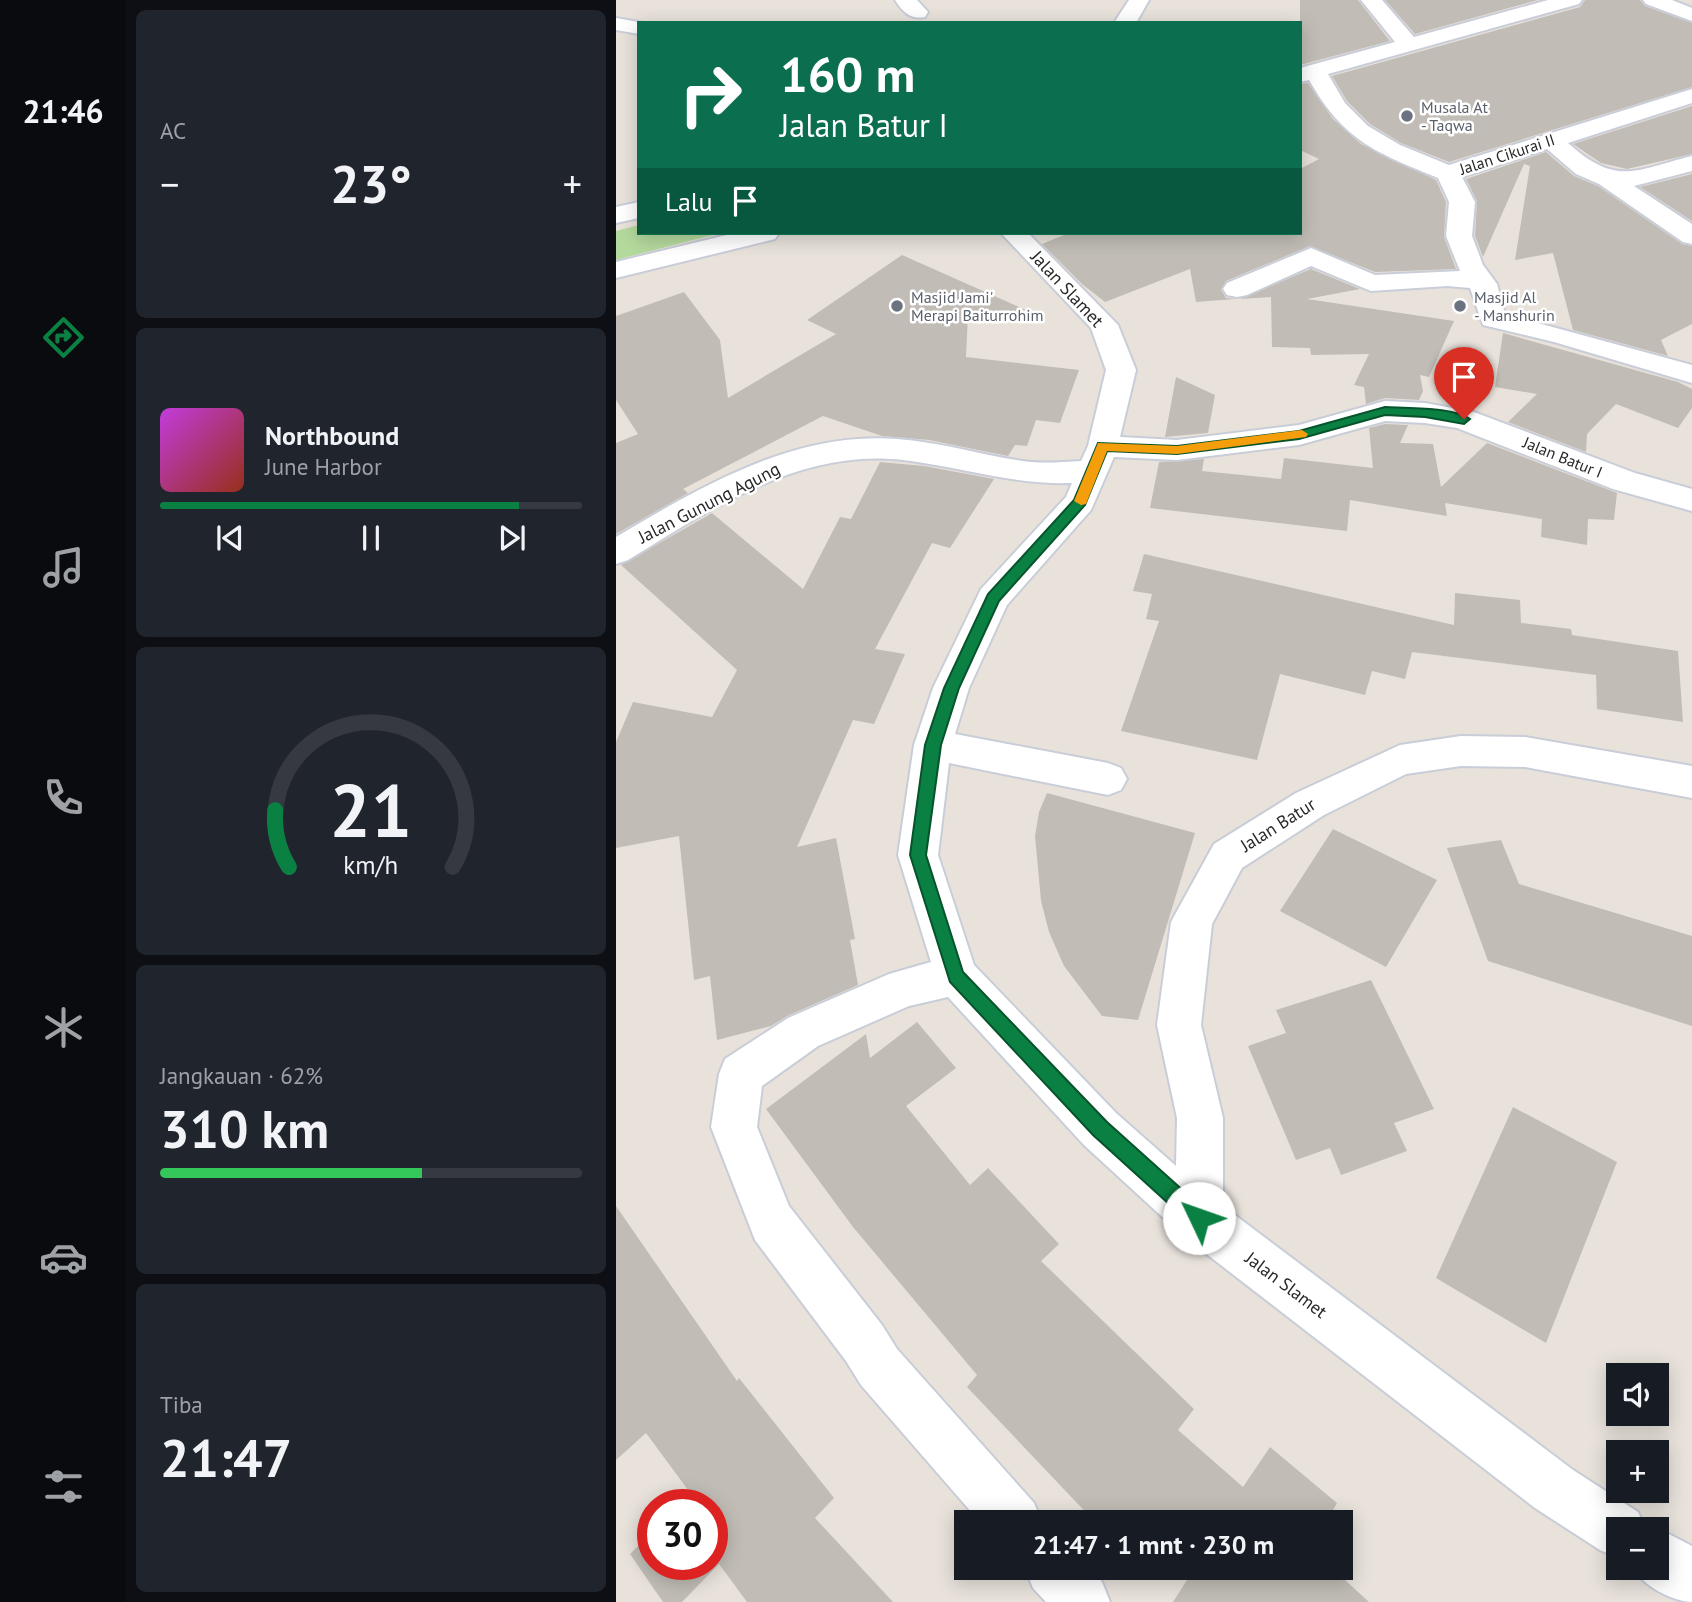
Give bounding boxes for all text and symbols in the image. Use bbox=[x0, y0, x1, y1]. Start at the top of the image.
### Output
text: 160 m bbox=[780, 42, 915, 106]
icon: right bbox=[665, 49, 756, 140]
text: 21:46 bbox=[22, 90, 104, 132]
place label: Musala At - Taqwa bbox=[1421, 97, 1488, 135]
text: Jalan Batur I bbox=[780, 104, 948, 146]
marker: Musala At - Taqwa bbox=[1399, 108, 1415, 124]
text: AC bbox=[160, 116, 186, 145]
street label: Jalan Cikurai II bbox=[1456, 129, 1557, 179]
text: 23° bbox=[330, 150, 412, 217]
text: − bbox=[160, 159, 179, 208]
text: + bbox=[563, 159, 582, 208]
icon: arrive bbox=[726, 182, 764, 220]
text: Lalu bbox=[665, 185, 712, 218]
street label: Jalan Slamet bbox=[1025, 245, 1109, 332]
place label: Masjid Jami' Merapi Baiturrohim bbox=[911, 287, 1043, 325]
place label: Masjid Al - Manshurin bbox=[1474, 287, 1555, 325]
marker: Masjid Jami' Merapi Baiturrohim bbox=[889, 298, 905, 314]
marker: Masjid Al - Manshurin bbox=[1452, 298, 1468, 314]
icon: directions bbox=[39, 313, 88, 362]
pin bbox=[1434, 347, 1494, 419]
icon: arrive bbox=[1445, 358, 1483, 396]
text: Northbound bbox=[265, 419, 399, 452]
street label: Jalan Batur I bbox=[1519, 432, 1606, 482]
text: June Harbor bbox=[265, 452, 382, 481]
street label: Jalan Gunung Agung bbox=[633, 457, 784, 549]
icon: previous bbox=[211, 519, 249, 557]
icon: pause bbox=[352, 519, 390, 557]
icon: next bbox=[493, 519, 531, 557]
icon: music bbox=[39, 543, 88, 592]
text: 21 bbox=[330, 763, 412, 857]
icon: phone bbox=[39, 773, 88, 822]
street label: Jalan Batur bbox=[1235, 792, 1320, 857]
text: km/h bbox=[344, 849, 398, 881]
icon: climate bbox=[39, 1003, 88, 1052]
text: Jangkauan · 62% bbox=[160, 1061, 323, 1090]
text: 310 km bbox=[160, 1095, 329, 1162]
position arrow bbox=[1162, 1181, 1236, 1255]
icon: car bbox=[39, 1233, 88, 1282]
street label: Jalan Slamet bbox=[1240, 1246, 1332, 1323]
map controls bbox=[1606, 1363, 1669, 1580]
button: sound bbox=[1606, 1363, 1669, 1426]
text: Tiba bbox=[160, 1390, 203, 1419]
text: 21:47 bbox=[160, 1424, 292, 1491]
button: + bbox=[1606, 1440, 1669, 1503]
icon: filters bbox=[39, 1462, 88, 1511]
speed limit sign: 30 bbox=[637, 1489, 728, 1580]
button: − bbox=[1606, 1517, 1669, 1580]
text: 21:47 · 1 mnt · 230 m bbox=[1033, 1528, 1274, 1561]

